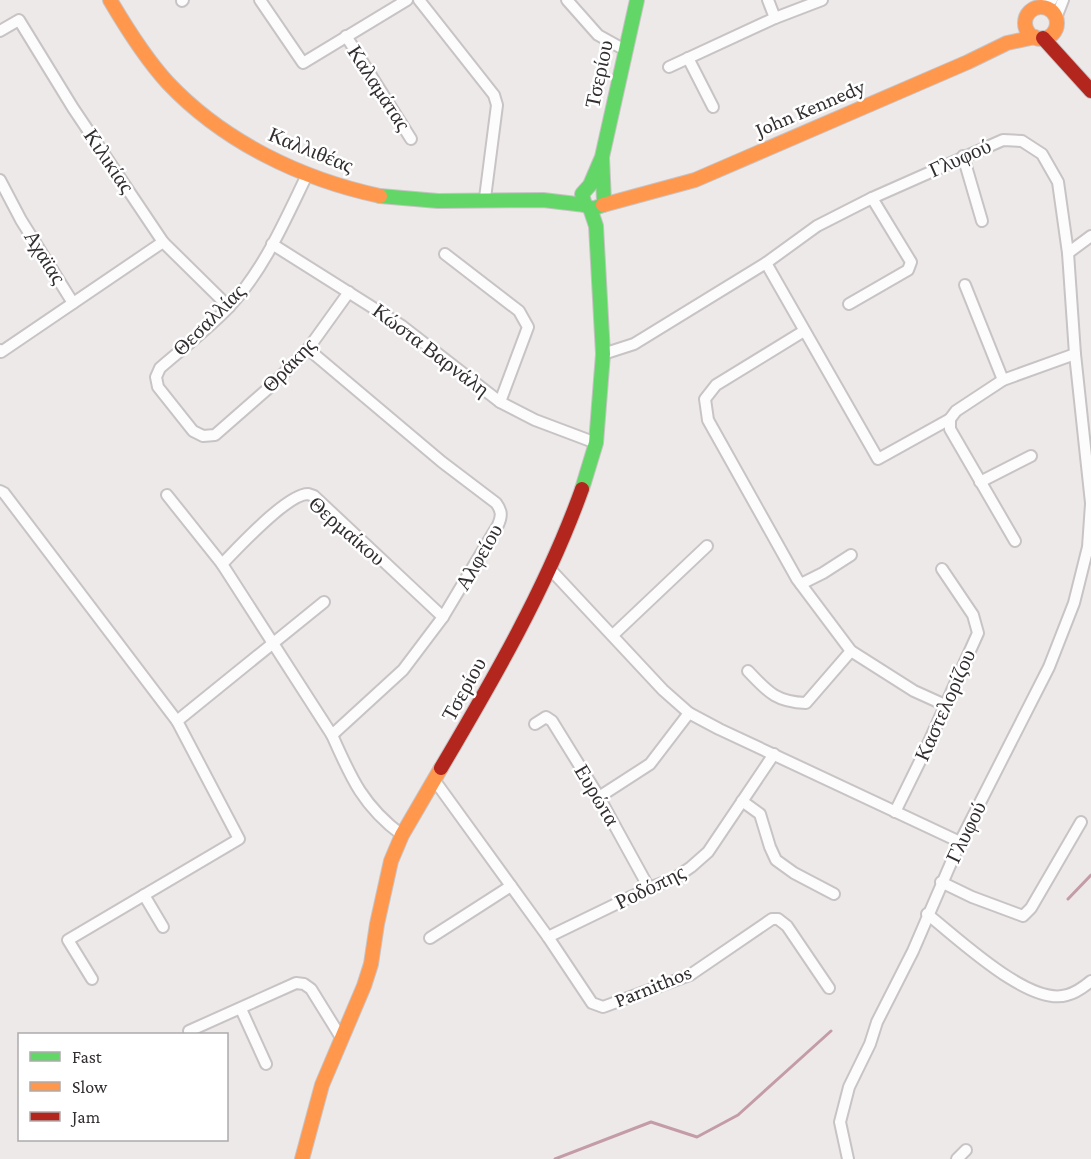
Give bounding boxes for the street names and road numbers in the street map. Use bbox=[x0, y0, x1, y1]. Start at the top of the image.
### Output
street label: Τσερίου bbox=[580, 38, 618, 110]
street label: Καλαμάτας bbox=[343, 41, 416, 136]
street label: John Kennedy bbox=[750, 74, 869, 143]
street label: Καλλιθέας bbox=[265, 122, 358, 178]
street label: Κιλικίας bbox=[79, 124, 139, 198]
street label: Γλυφού bbox=[925, 134, 995, 182]
street label: Αχαϊας bbox=[19, 226, 71, 289]
street label: Θεσαλλίας bbox=[168, 279, 250, 361]
street label: Κώστα Βαρνάλη bbox=[368, 298, 494, 402]
street label: Θράκης bbox=[257, 332, 321, 397]
street label: Θερμαίκου bbox=[304, 491, 390, 571]
street label: Αλφείου bbox=[450, 519, 508, 595]
street label: Καστελορίζου bbox=[910, 645, 980, 765]
street label: Τσερίου bbox=[437, 653, 491, 725]
street label: Ευρώτα bbox=[569, 760, 625, 830]
street label: Γλυφού bbox=[941, 797, 991, 867]
street label: Ροδόπης bbox=[611, 859, 690, 914]
street label: Parnithos bbox=[611, 960, 695, 1012]

